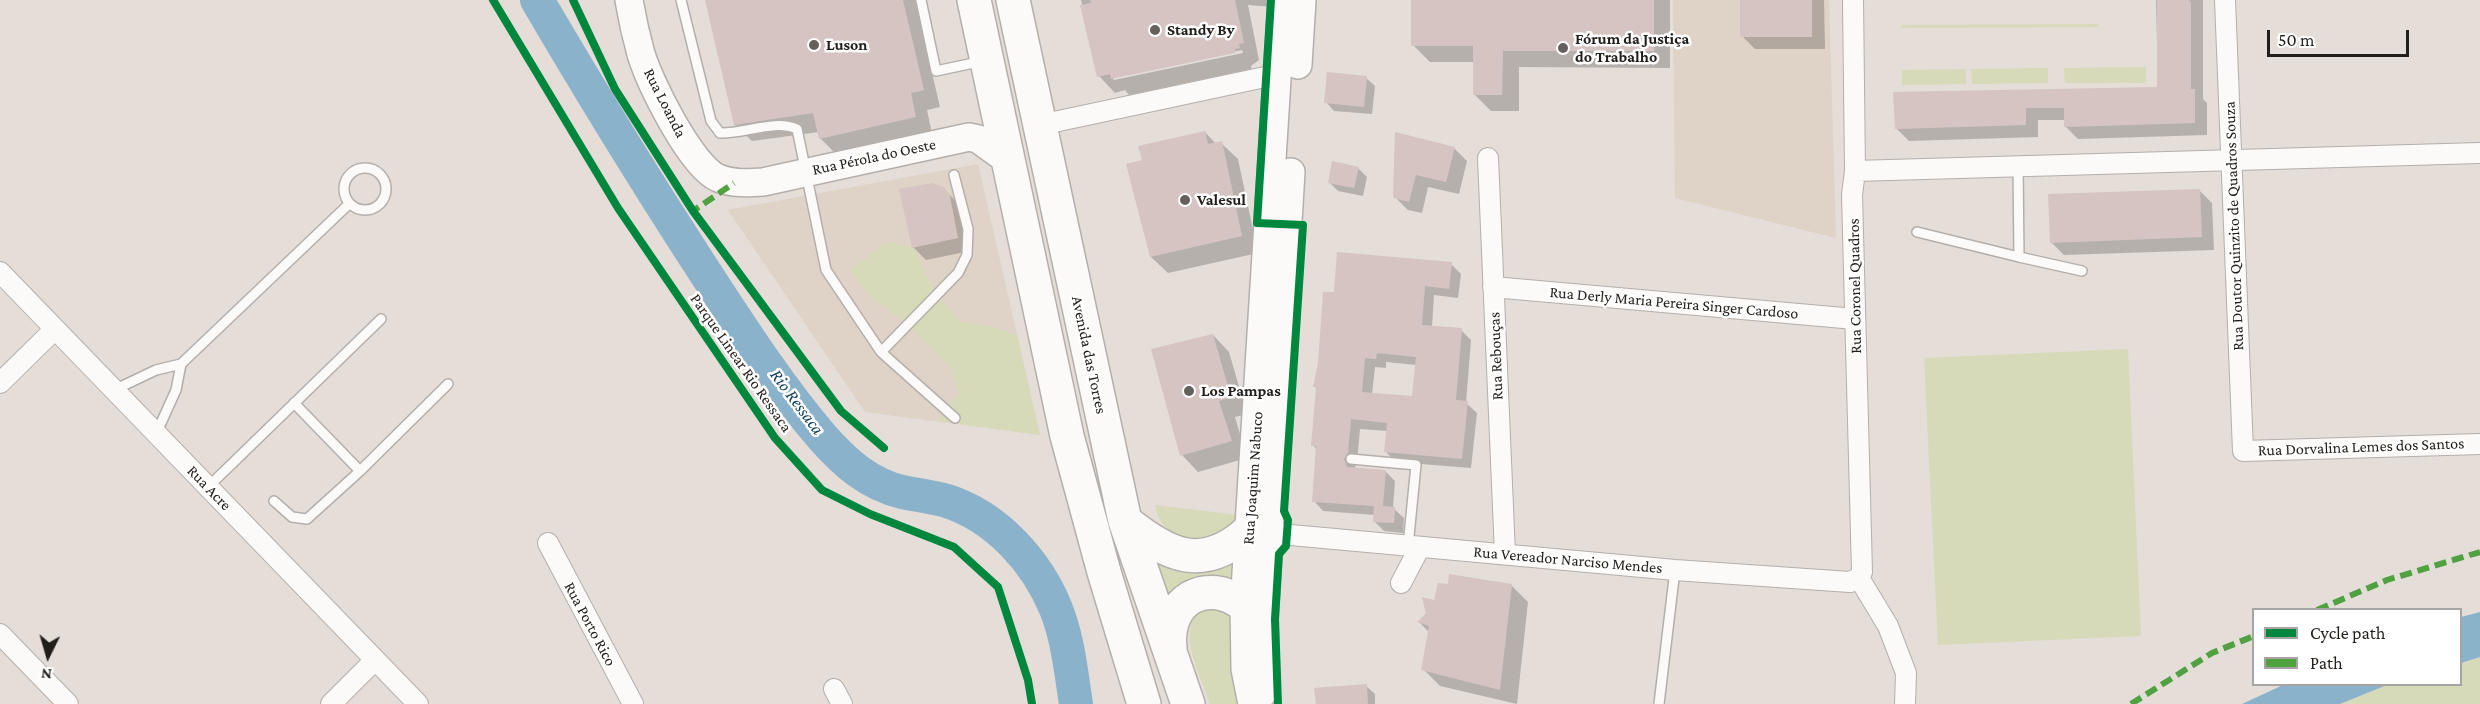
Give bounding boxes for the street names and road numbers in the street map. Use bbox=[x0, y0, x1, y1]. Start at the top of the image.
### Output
street label: Rua Loanda bbox=[639, 65, 691, 141]
street label: Rua Doutor Quinzito de Quadros Souza bbox=[2220, 101, 2248, 351]
street label: Rua Pérola do Oeste bbox=[810, 135, 938, 179]
street label: Rua Coronel Quadros bbox=[1844, 218, 1866, 354]
street label: Rua Derly Maria Pereira Singer Cardoso bbox=[1549, 283, 1799, 323]
street label: Parque Linear Rio Ressaca bbox=[686, 290, 796, 436]
street label: Avenida das Torres bbox=[1067, 294, 1111, 416]
street label: Rua Rebouças bbox=[1485, 312, 1507, 400]
street label: Rua Joaquim Nabuco bbox=[1239, 411, 1267, 545]
street label: Rua Dorvalina Lemes dos Santos bbox=[2257, 434, 2465, 460]
street label: Rua Acre bbox=[183, 461, 235, 515]
street label: Rua Vereador Narciso Mendes bbox=[1473, 542, 1663, 578]
street label: Rua Porto Rico bbox=[560, 579, 620, 669]

